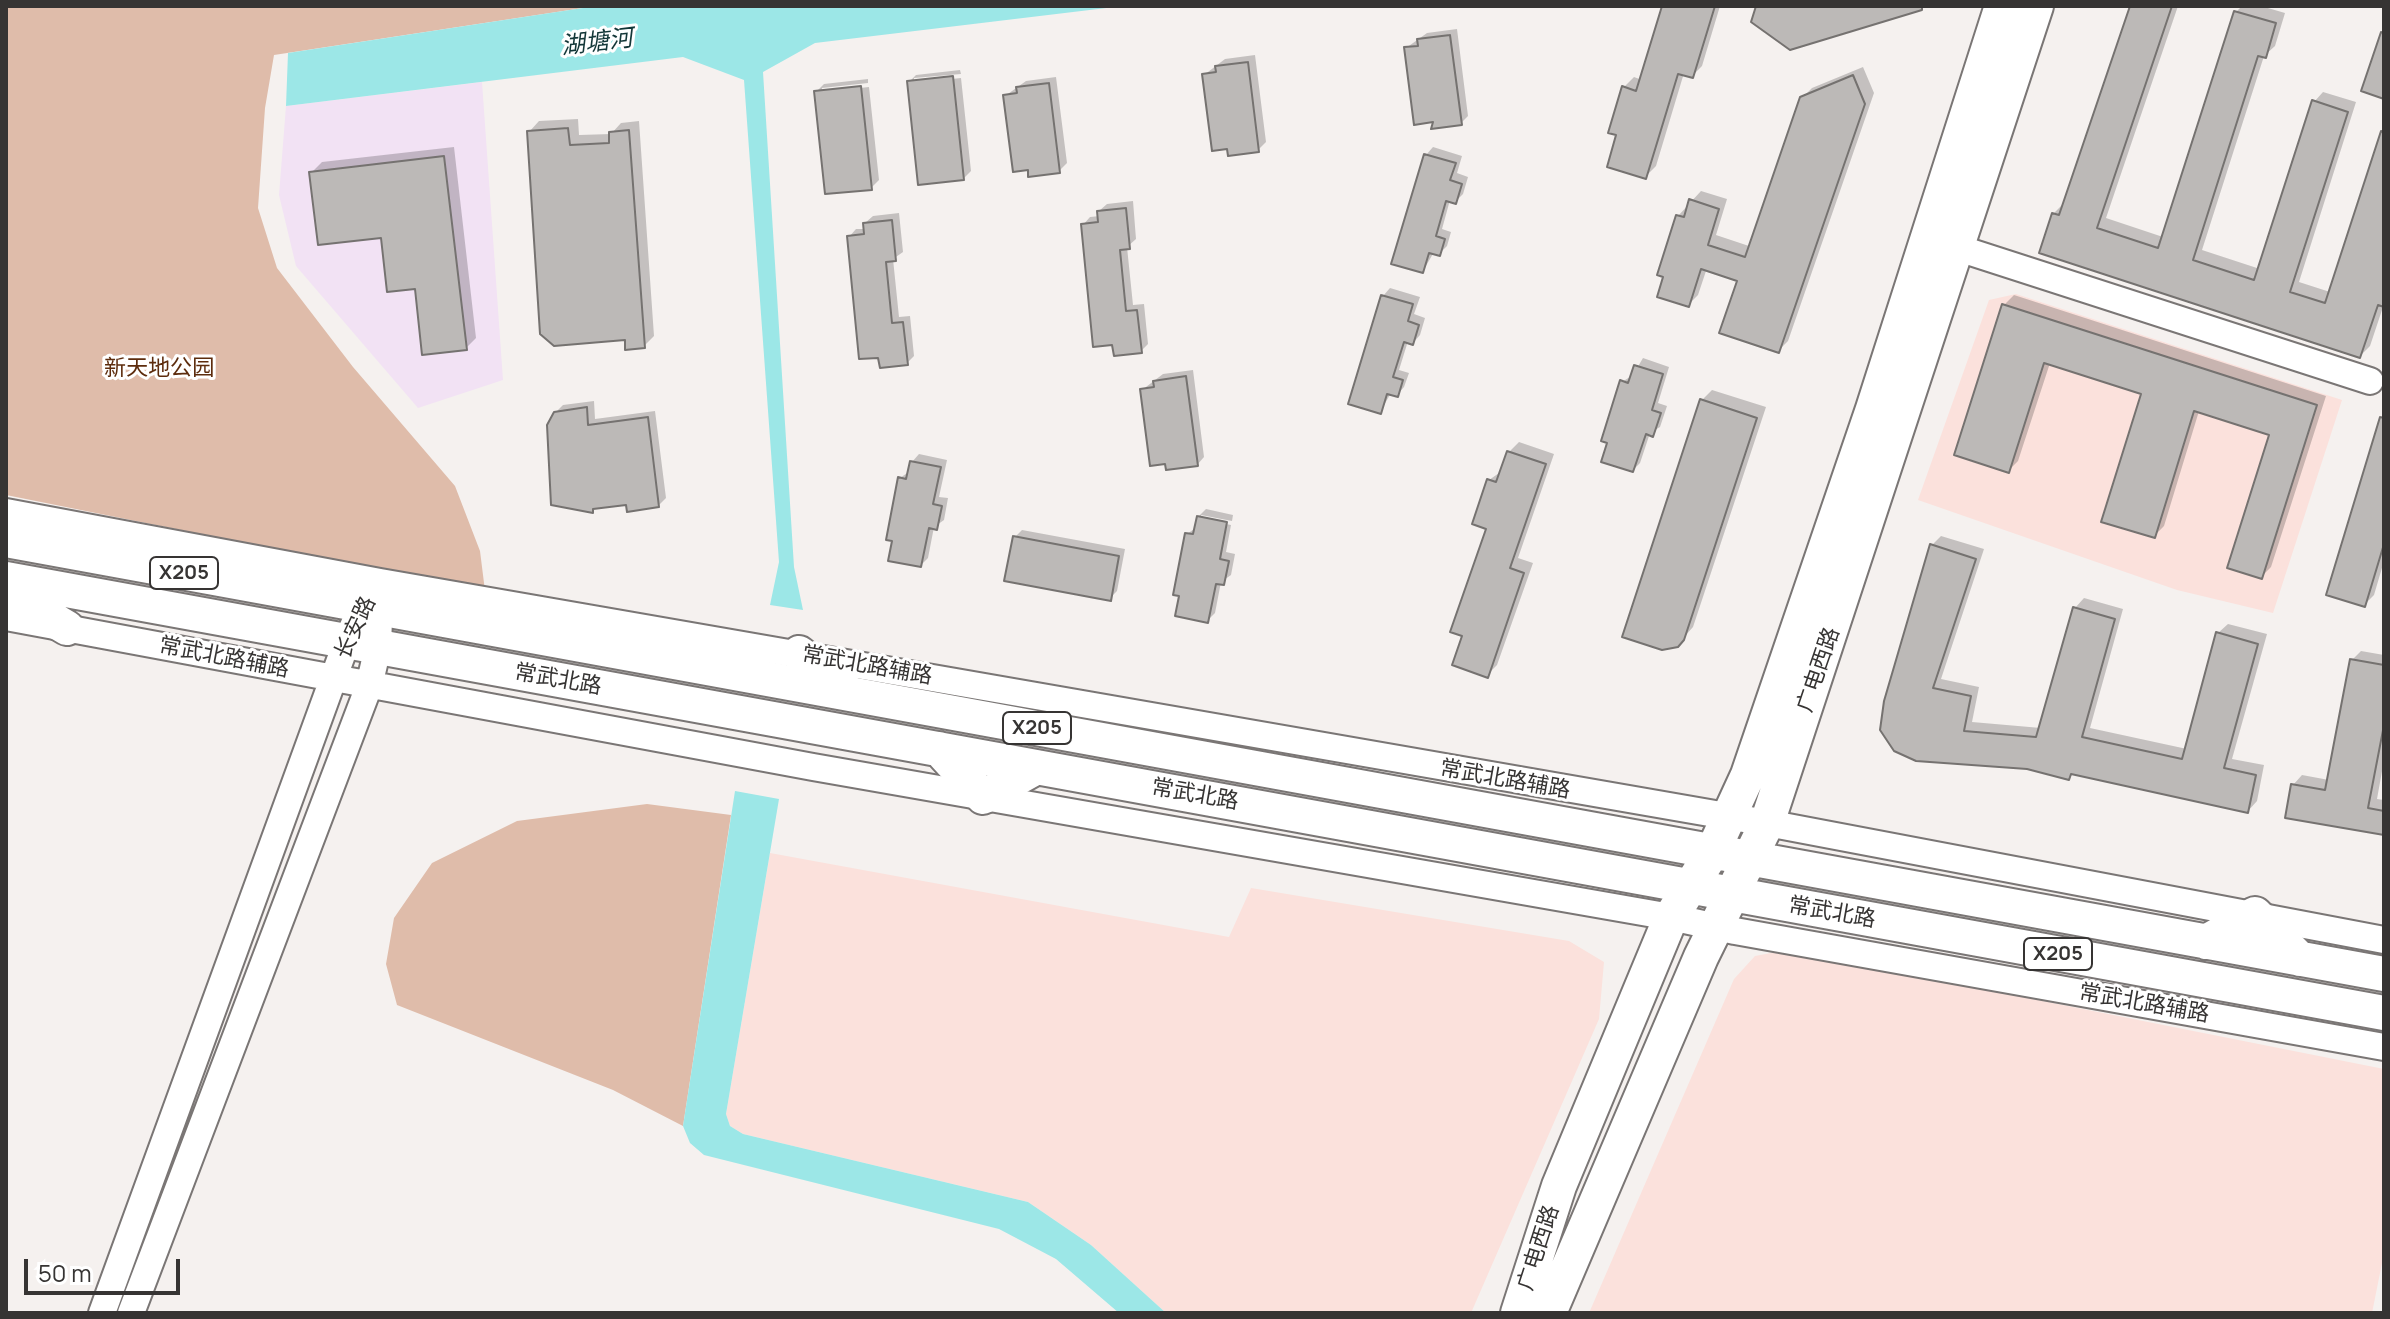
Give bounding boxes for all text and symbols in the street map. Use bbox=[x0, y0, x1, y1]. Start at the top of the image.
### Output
water label: 湖塘河 bbox=[560, 24, 634, 62]
park label: 新天地公园 bbox=[104, 356, 214, 382]
road number: X205 bbox=[150, 557, 218, 589]
street label: 长安路 bbox=[330, 593, 382, 663]
street label: 广电西路 bbox=[1792, 624, 1846, 716]
street label: 常武北路辅路 bbox=[157, 632, 291, 684]
street label: 常武北路辅路 bbox=[800, 642, 934, 690]
street label: 常武北路 bbox=[512, 659, 604, 701]
road number: X205 bbox=[1003, 712, 1071, 744]
street label: 常武北路辅路 bbox=[1438, 756, 1572, 804]
street label: 常武北路 bbox=[1149, 774, 1241, 816]
street label: 常武北路 bbox=[1786, 892, 1878, 934]
road number: X205 bbox=[2024, 938, 2092, 970]
street label: 常武北路辅路 bbox=[2077, 980, 2211, 1028]
street label: 广电西路 bbox=[1513, 1202, 1565, 1294]
scale bar bbox=[28, 1243, 184, 1293]
text: 50 m bbox=[38, 1256, 92, 1289]

